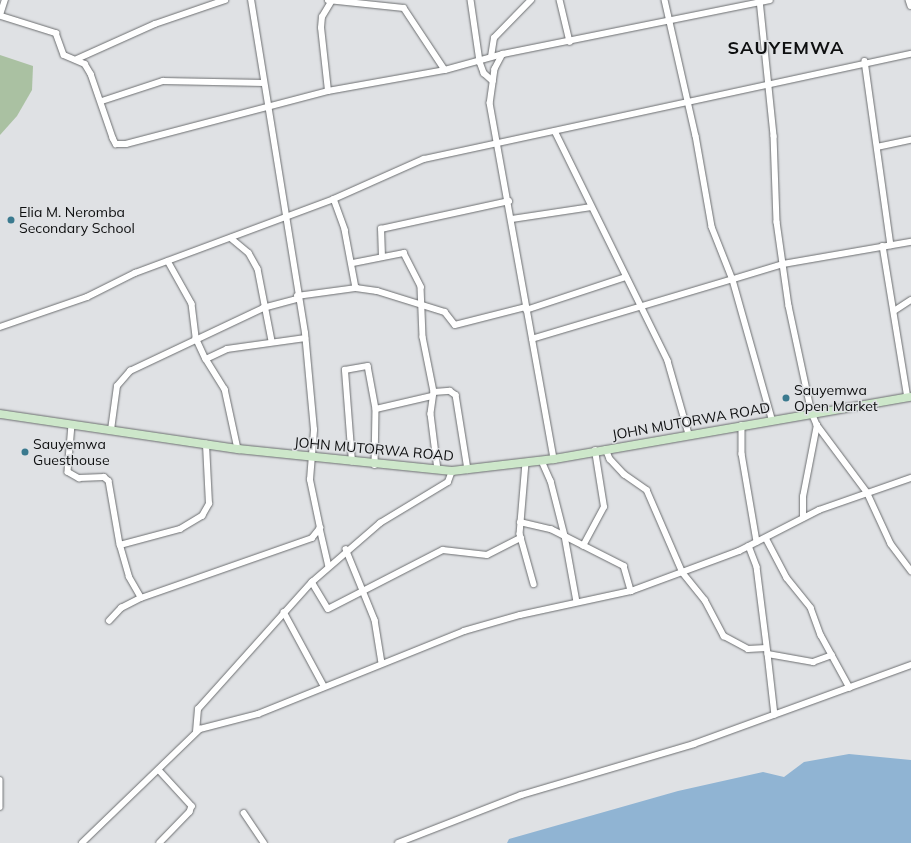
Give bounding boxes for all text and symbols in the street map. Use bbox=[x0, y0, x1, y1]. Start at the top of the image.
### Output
district label: SAUYEMWA bbox=[727, 37, 845, 59]
place label: Elia M. Neromba Secondary School bbox=[19, 204, 135, 236]
marker: Elia M. Neromba Secondary School bbox=[6, 215, 16, 225]
place label: Sauyemwa Open Market bbox=[794, 382, 878, 414]
marker: Sauyemwa Open Market bbox=[781, 393, 791, 403]
street label: JOHN MUTORWA ROAD bbox=[611, 399, 771, 443]
street label: JOHN MUTORWA ROAD bbox=[293, 434, 455, 464]
place label: Sauyemwa Guesthouse bbox=[33, 436, 110, 468]
marker: Sauyemwa Guesthouse bbox=[20, 447, 30, 457]

